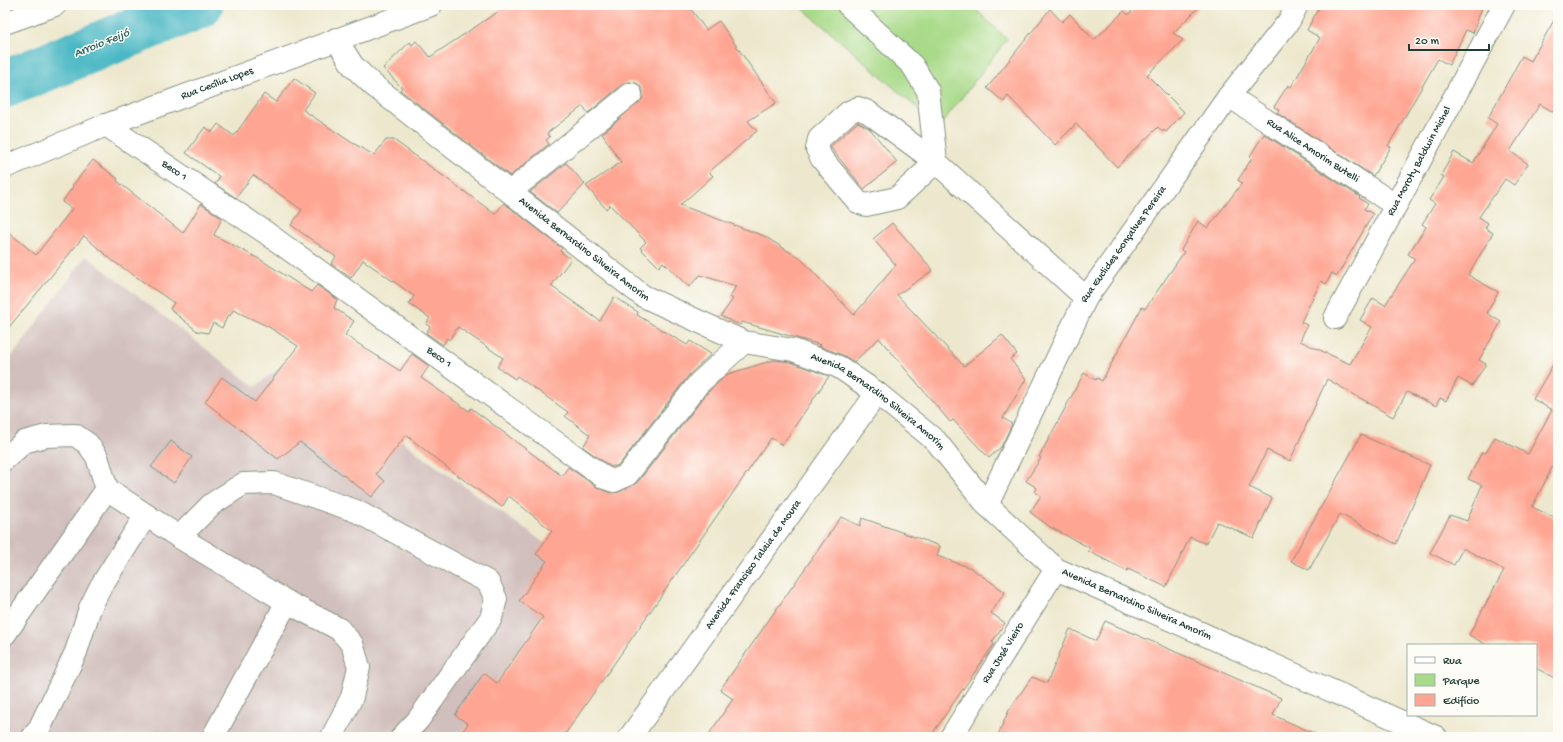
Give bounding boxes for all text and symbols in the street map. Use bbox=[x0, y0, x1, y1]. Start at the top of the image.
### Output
water label: Arroio Feijó bbox=[72, 26, 132, 61]
scale bar bbox=[1409, 26, 1489, 52]
text: 20 m bbox=[1415, 35, 1440, 49]
street label: Rua Cecília Lopes bbox=[180, 65, 256, 103]
street label: Rua Moroty Baldwin Michel bbox=[1385, 104, 1454, 218]
street label: Rua Alice Amorim Butelli bbox=[1264, 116, 1361, 186]
street label: Beco 1 bbox=[158, 157, 189, 184]
street label: Rua Euclides Gonçalves Pereira bbox=[1079, 183, 1170, 305]
street label: Avenida Bernardino Silveira Amorim bbox=[516, 195, 651, 304]
street label: Beco 1 bbox=[423, 344, 453, 371]
street label: Avenida Bernardino Silveira Amorim bbox=[809, 351, 947, 453]
street label: Avenida Francisco Talaia de Moura bbox=[703, 497, 805, 632]
street label: Avenida Bernardino Silveira Amorim bbox=[1060, 566, 1213, 643]
street label: Rua José Vieiro bbox=[980, 620, 1027, 686]
legend bbox=[1407, 644, 1537, 716]
text: Rua bbox=[1443, 655, 1462, 669]
text: Parque bbox=[1442, 675, 1480, 689]
text: Edifício bbox=[1443, 695, 1479, 709]

